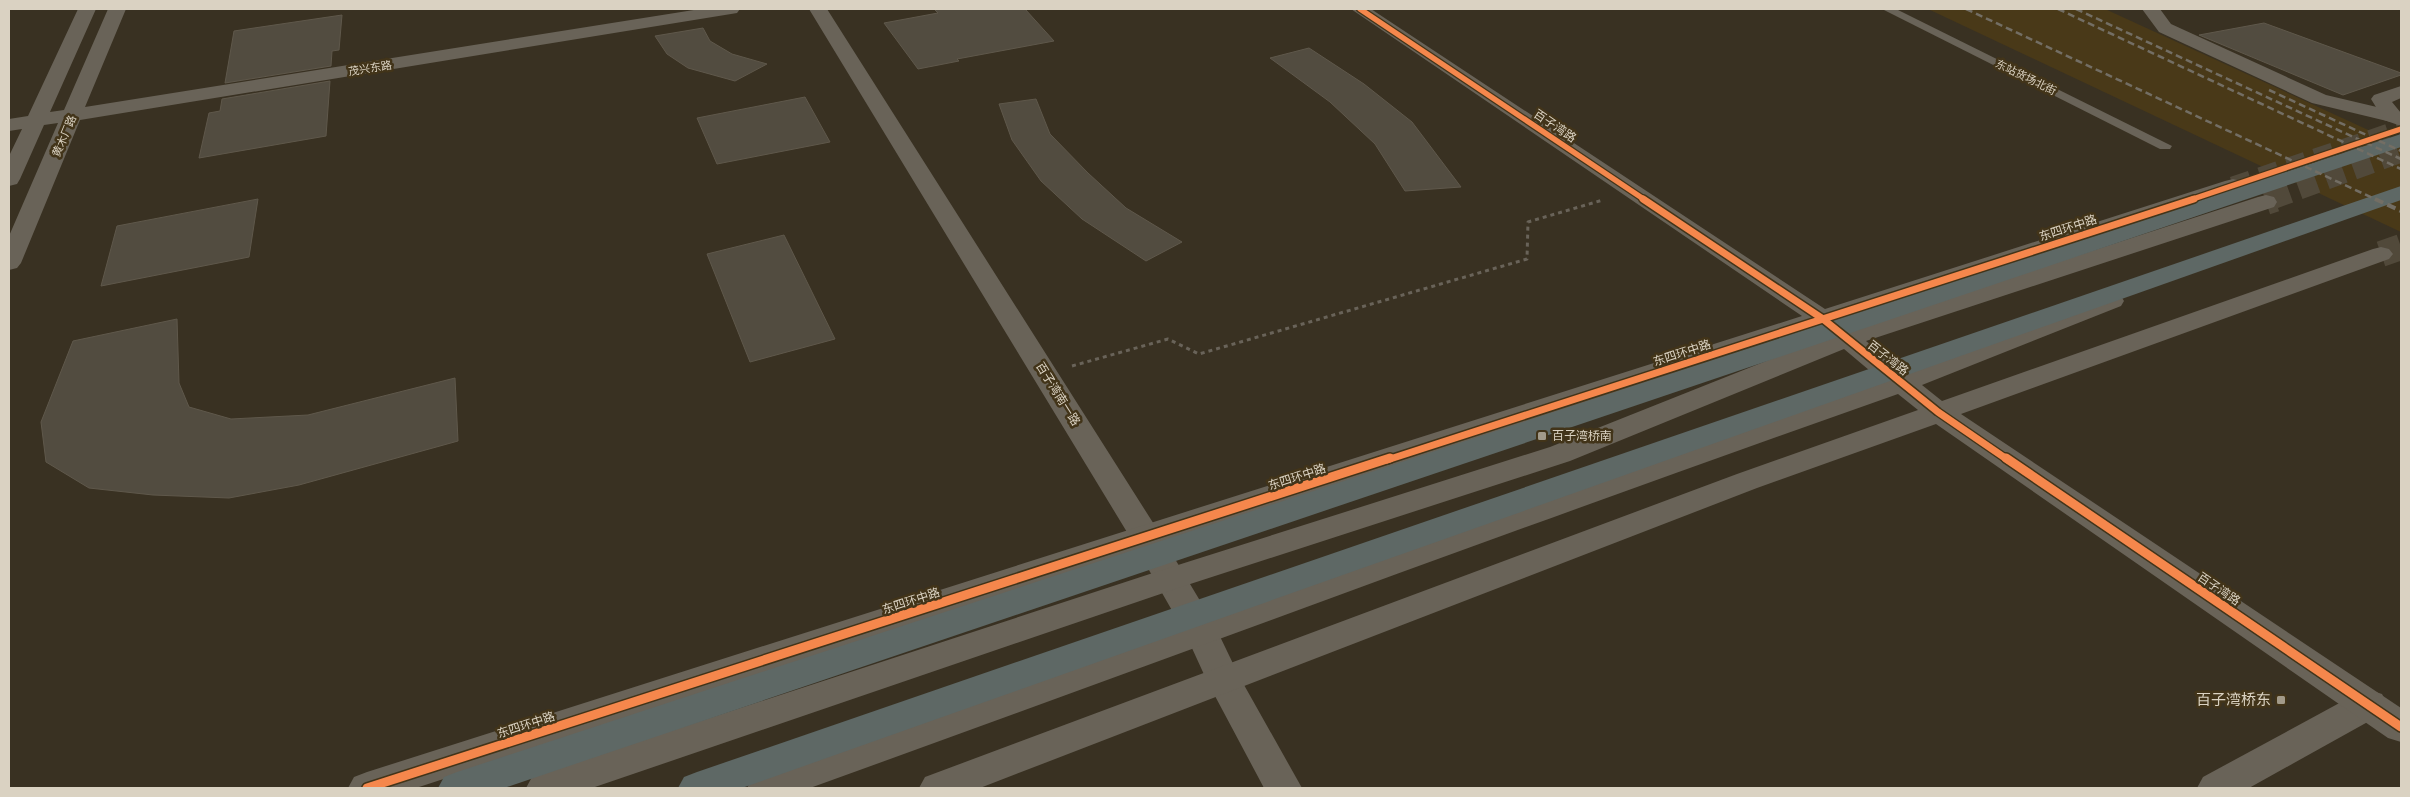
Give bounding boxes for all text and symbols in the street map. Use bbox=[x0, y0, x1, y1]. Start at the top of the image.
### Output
street label: 东站货场北街 bbox=[1993, 56, 2059, 99]
street label: 茂兴东路 bbox=[347, 58, 393, 79]
street label: 百子湾路 bbox=[1531, 106, 1579, 146]
street label: 黄木厂路 bbox=[49, 113, 80, 159]
street label: 东四环中路 bbox=[2037, 211, 2099, 245]
street label: 东四环中路 bbox=[1651, 336, 1713, 370]
street label: 百子湾路 bbox=[1864, 337, 1912, 379]
street label: 百子湾南一路 bbox=[1032, 359, 1084, 429]
place label: 百子湾桥南 bbox=[1552, 428, 1612, 444]
marker: 百子湾桥南 bbox=[1536, 430, 1548, 442]
street label: 东四环中路 bbox=[1266, 460, 1328, 494]
street label: 百子湾路 bbox=[2195, 569, 2243, 609]
street label: 东四环中路 bbox=[880, 584, 942, 618]
place label: 百子湾桥东 bbox=[2196, 690, 2271, 710]
marker: 百子湾桥东 bbox=[2275, 694, 2287, 706]
street label: 东四环中路 bbox=[495, 708, 557, 742]

